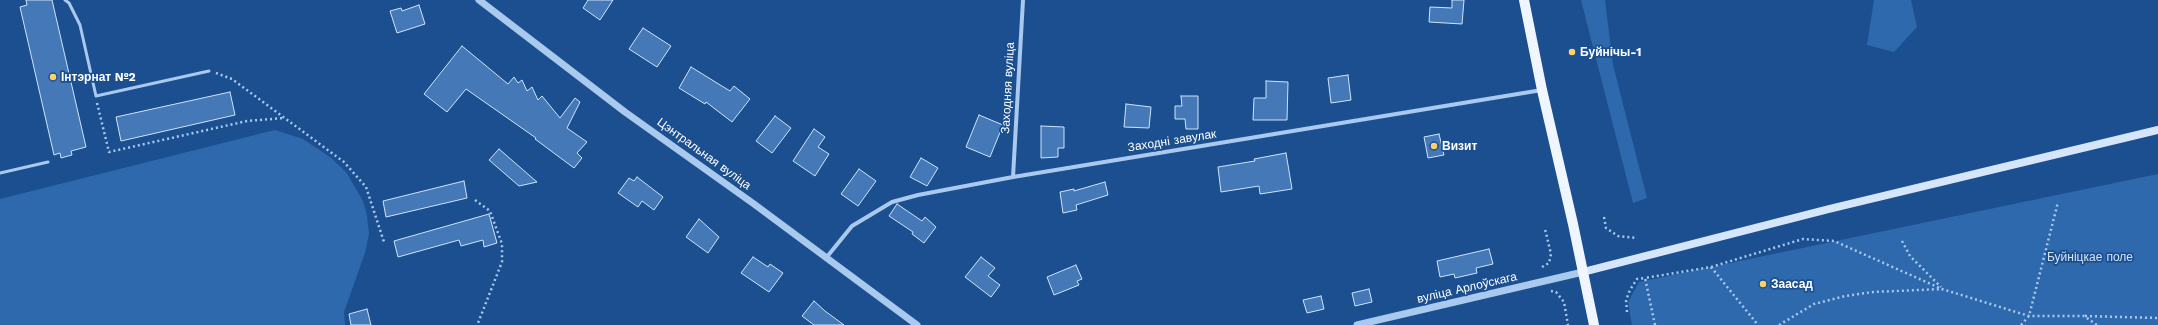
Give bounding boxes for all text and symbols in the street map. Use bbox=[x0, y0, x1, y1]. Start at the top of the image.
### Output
street label: Заходняя вуліца bbox=[998, 42, 1018, 134]
place label: Буйнічы-1 bbox=[1580, 45, 1641, 59]
marker: Буйнічы-1 bbox=[1567, 47, 1577, 57]
place label: Інтэрнат №2 bbox=[61, 70, 136, 84]
marker: Інтэрнат №2 bbox=[48, 72, 58, 82]
street label: Цэнтральная вуліца bbox=[654, 115, 754, 193]
street label: Заходні завулак bbox=[1127, 127, 1217, 155]
place label: Визит bbox=[1442, 139, 1477, 153]
marker: Визит bbox=[1429, 141, 1439, 151]
park label: Буйніцкае поле bbox=[2047, 250, 2133, 264]
street label: вуліца Арлоўскага bbox=[1416, 269, 1518, 307]
place label: Заасад bbox=[1771, 277, 1813, 291]
marker: Заасад bbox=[1758, 279, 1768, 289]

